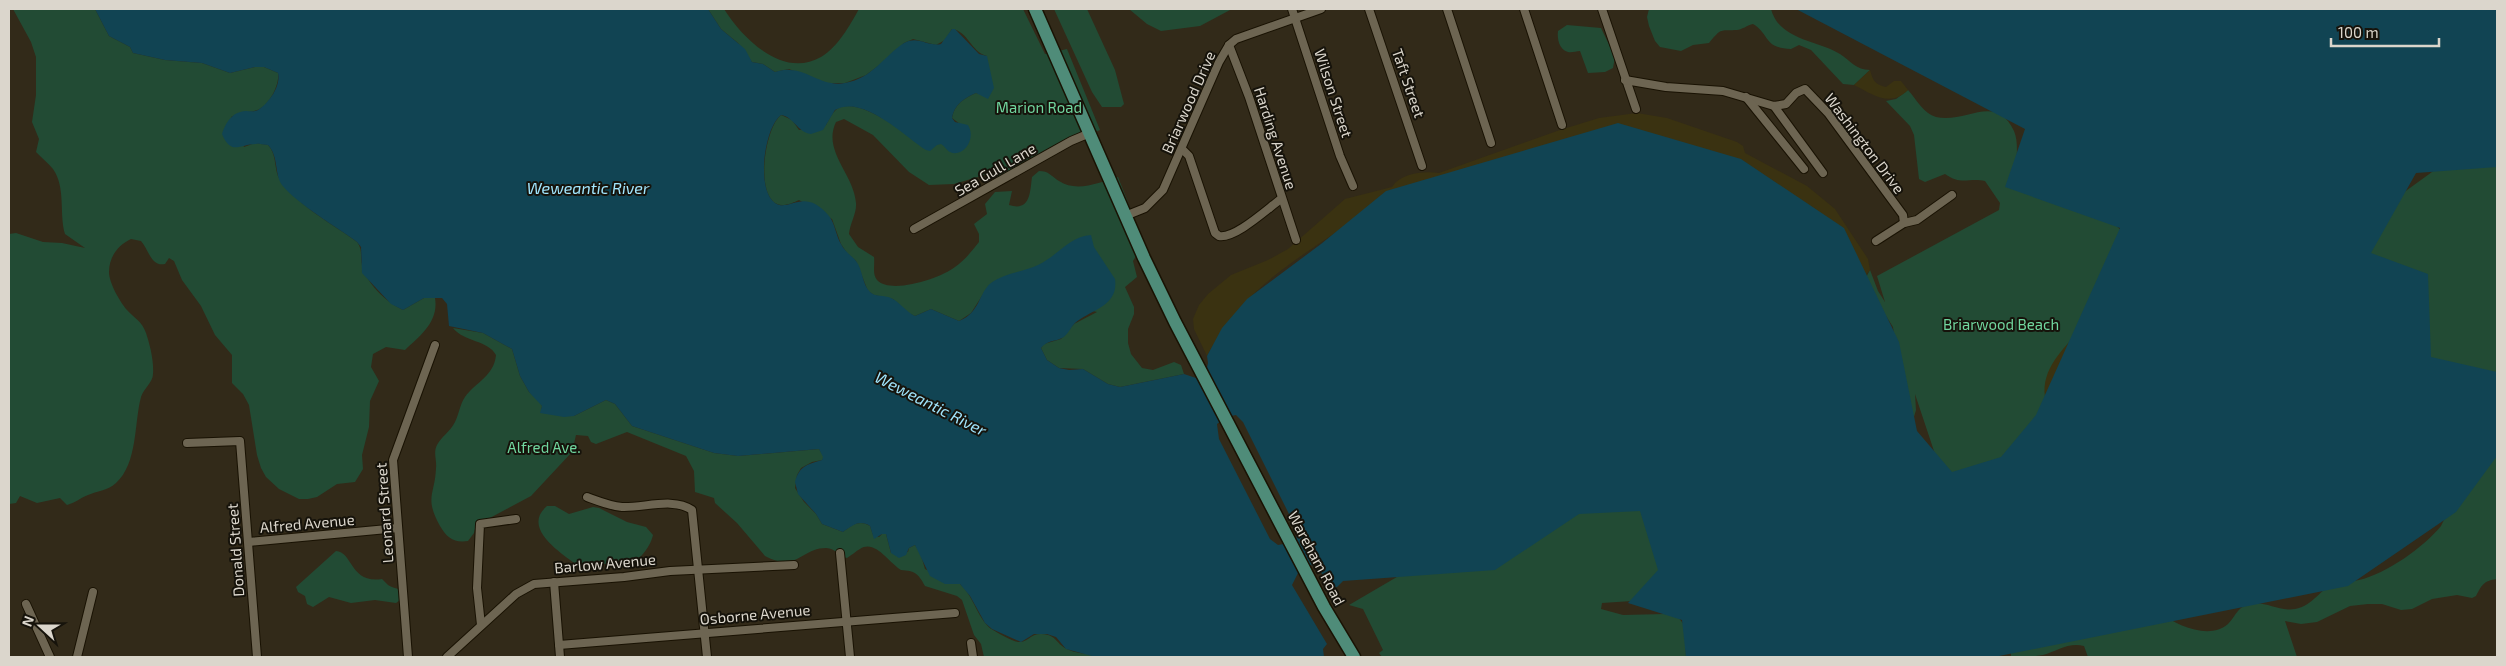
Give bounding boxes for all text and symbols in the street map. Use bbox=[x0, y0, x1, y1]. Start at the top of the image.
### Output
scale bar bbox=[2331, 15, 2438, 47]
text: 100 m bbox=[2338, 23, 2379, 41]
street label: Wilson Street bbox=[1311, 46, 1357, 140]
street label: Taft Street bbox=[1389, 46, 1429, 120]
street label: Briarwood Drive bbox=[1157, 48, 1219, 156]
street label: Harding Avenue bbox=[1251, 84, 1301, 192]
street label: Washington Drive bbox=[1821, 89, 1909, 197]
park label: Marion Road bbox=[996, 98, 1082, 116]
street label: Sea Gull Lane bbox=[951, 139, 1039, 199]
water label: Weweantic River bbox=[527, 178, 650, 197]
park label: Briarwood Beach bbox=[1943, 315, 2059, 333]
water label: Weweantic River bbox=[872, 367, 990, 440]
park label: Alfred Ave. bbox=[507, 438, 581, 456]
street label: Leonard Street bbox=[371, 462, 396, 564]
street label: Donald Street bbox=[223, 502, 247, 597]
street label: Wareham Road bbox=[1285, 508, 1349, 608]
street label: Alfred Avenue bbox=[259, 510, 355, 536]
street label: Barlow Avenue bbox=[554, 550, 656, 576]
street label: Osborne Avenue bbox=[699, 600, 811, 628]
north arrow bbox=[15, 601, 65, 651]
text: N bbox=[18, 613, 37, 629]

